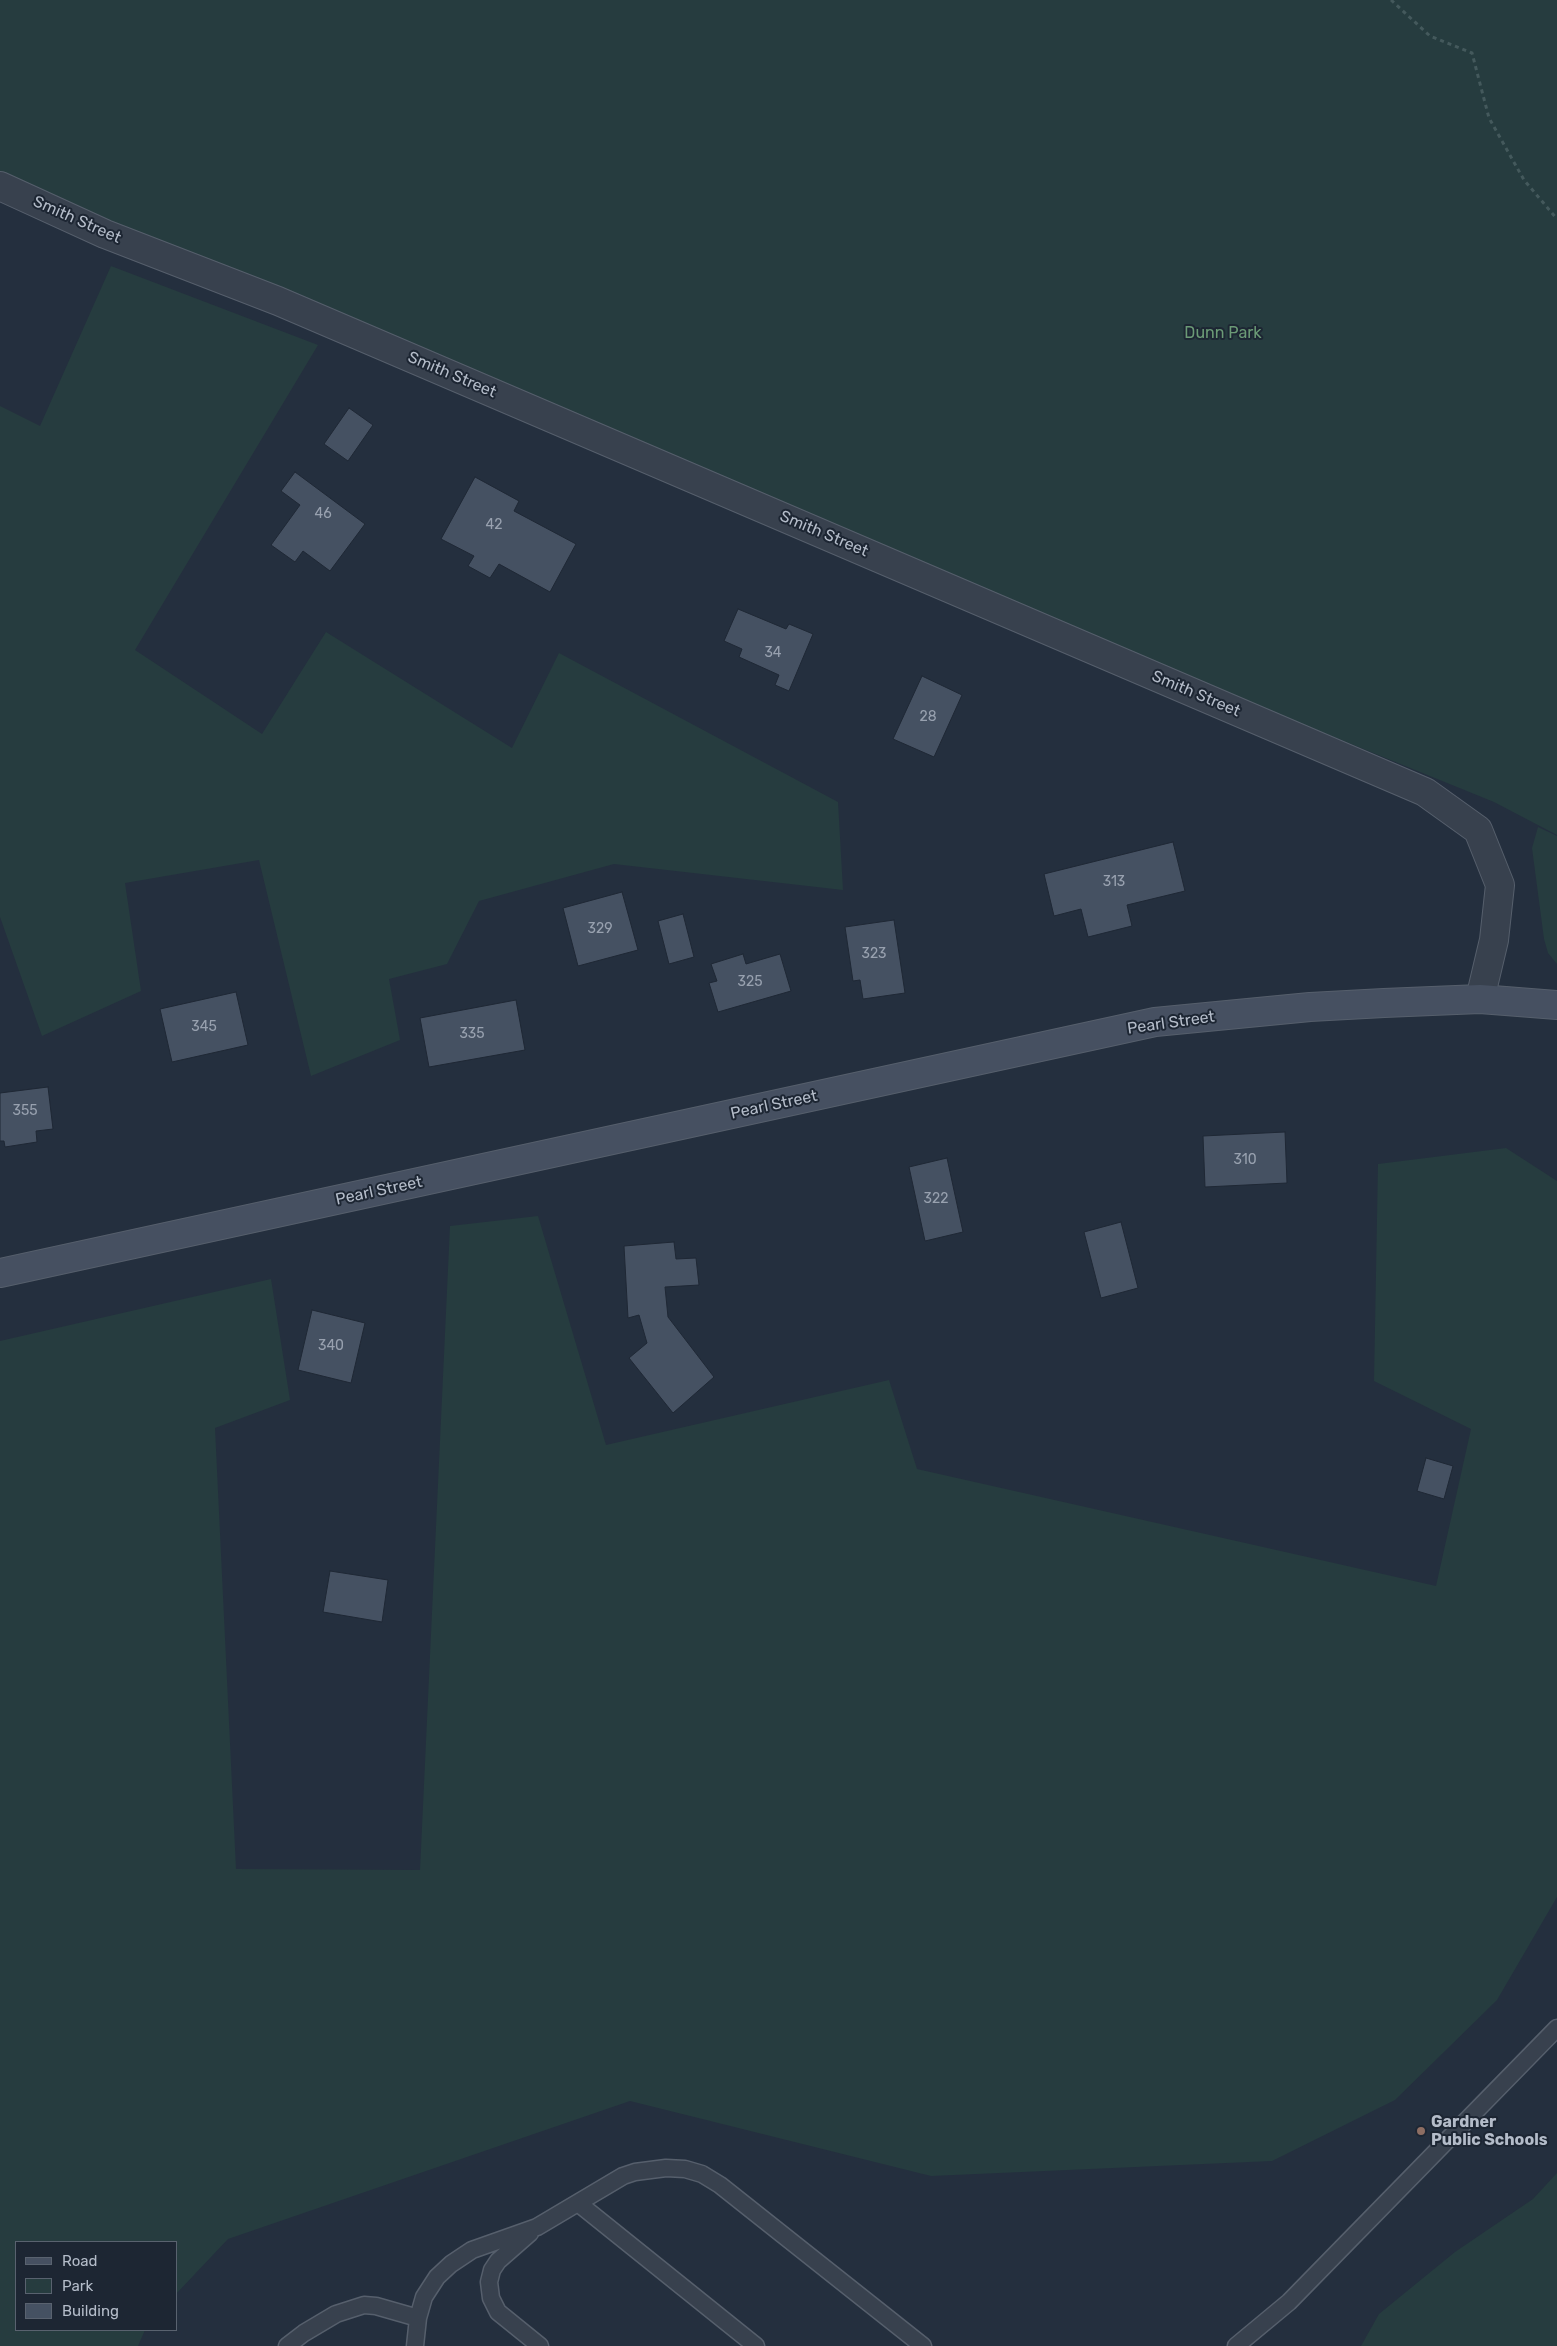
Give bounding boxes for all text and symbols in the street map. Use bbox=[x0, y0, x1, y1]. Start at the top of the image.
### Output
street label: Smith Street bbox=[30, 192, 124, 248]
park label: Dunn Park bbox=[1184, 323, 1262, 343]
street label: Smith Street bbox=[405, 348, 499, 402]
house number: 46 bbox=[314, 506, 332, 522]
street label: Smith Street bbox=[777, 507, 871, 561]
house number: 42 bbox=[486, 517, 502, 533]
house number: 34 bbox=[764, 645, 782, 661]
street label: Smith Street bbox=[1149, 667, 1243, 721]
house number: 28 bbox=[919, 709, 937, 725]
house number: 313 bbox=[1103, 874, 1125, 890]
house number: 329 bbox=[588, 921, 612, 937]
house number: 323 bbox=[861, 946, 887, 962]
house number: 325 bbox=[738, 974, 762, 990]
street label: Pearl Street bbox=[1126, 1007, 1216, 1039]
house number: 345 bbox=[191, 1019, 217, 1035]
house number: 335 bbox=[459, 1026, 485, 1042]
street label: Pearl Street bbox=[729, 1086, 819, 1124]
house number: 355 bbox=[12, 1103, 38, 1119]
house number: 310 bbox=[1233, 1152, 1257, 1168]
street label: Pearl Street bbox=[334, 1172, 424, 1210]
house number: 322 bbox=[924, 1191, 948, 1207]
house number: 340 bbox=[318, 1338, 344, 1354]
place label: Gardner Public Schools bbox=[1431, 2112, 1548, 2150]
marker: Gardner Public Schools bbox=[1415, 2125, 1427, 2137]
legend bbox=[15, 2241, 178, 2331]
text: Road bbox=[62, 2252, 98, 2270]
text: Park bbox=[62, 2277, 93, 2295]
text: Building bbox=[62, 2302, 119, 2320]

